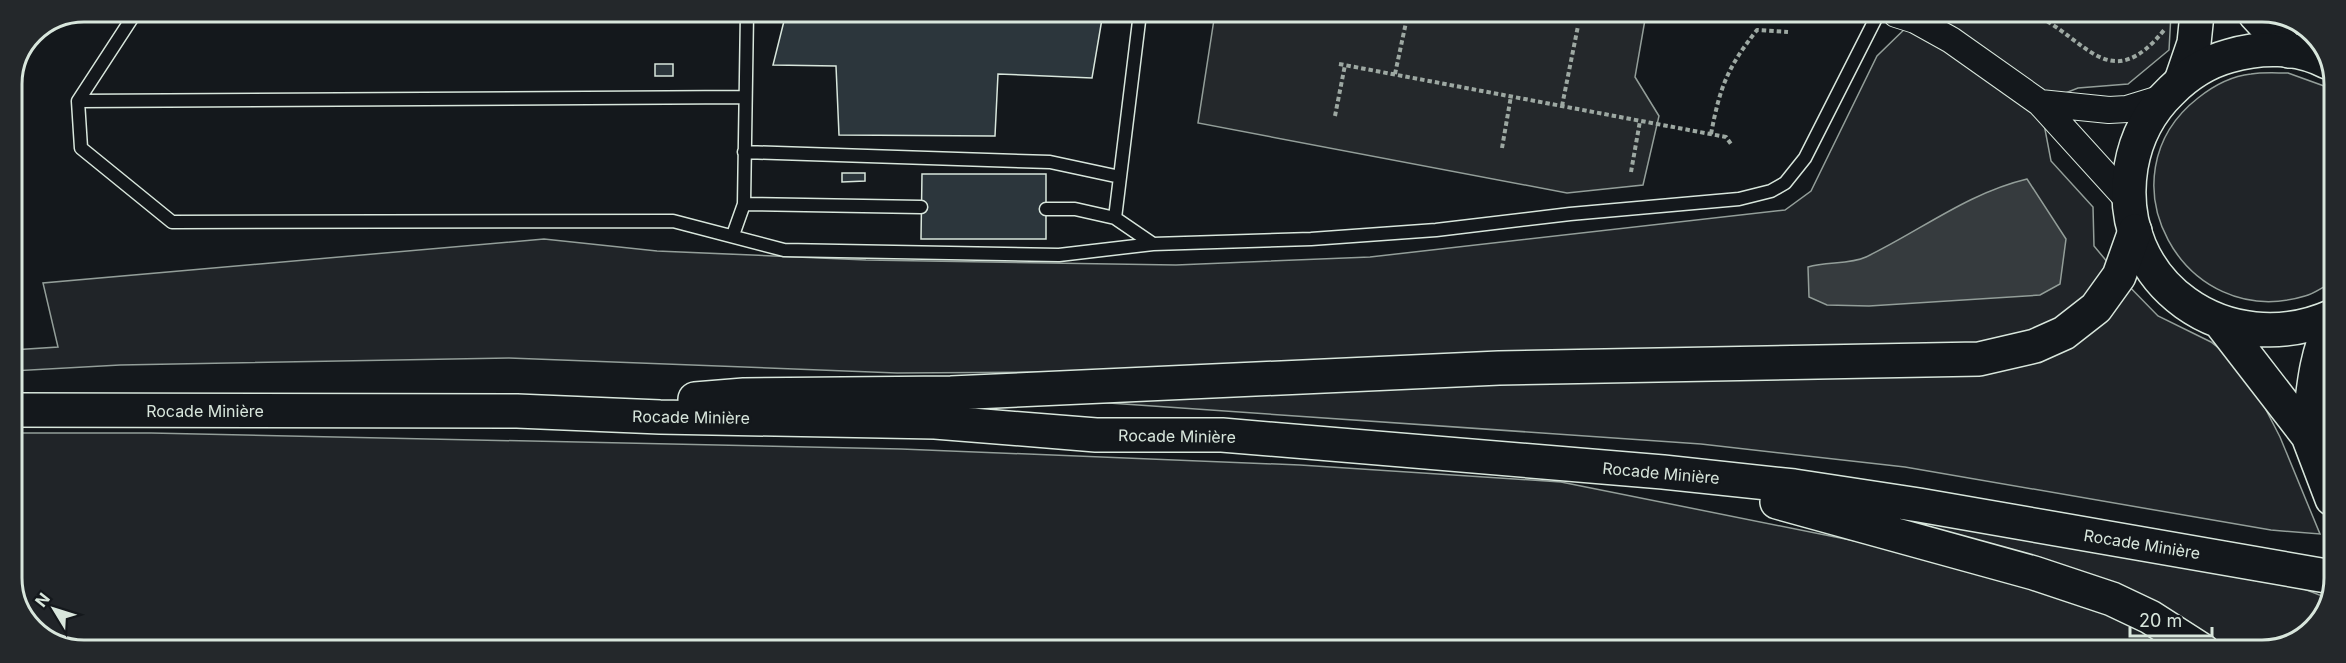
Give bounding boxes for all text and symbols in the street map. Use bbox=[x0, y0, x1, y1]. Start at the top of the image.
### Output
street label: Rocade Minière bbox=[146, 401, 264, 421]
street label: Rocade Minière bbox=[632, 406, 750, 428]
street label: Rocade Minière bbox=[1118, 425, 1236, 447]
street label: Rocade Minière bbox=[1602, 458, 1720, 488]
street label: Rocade Minière bbox=[2082, 525, 2202, 563]
north arrow bbox=[24, 579, 84, 639]
text: N bbox=[31, 589, 54, 611]
scale bar bbox=[2130, 600, 2212, 638]
text: 20 m bbox=[2139, 610, 2182, 631]

